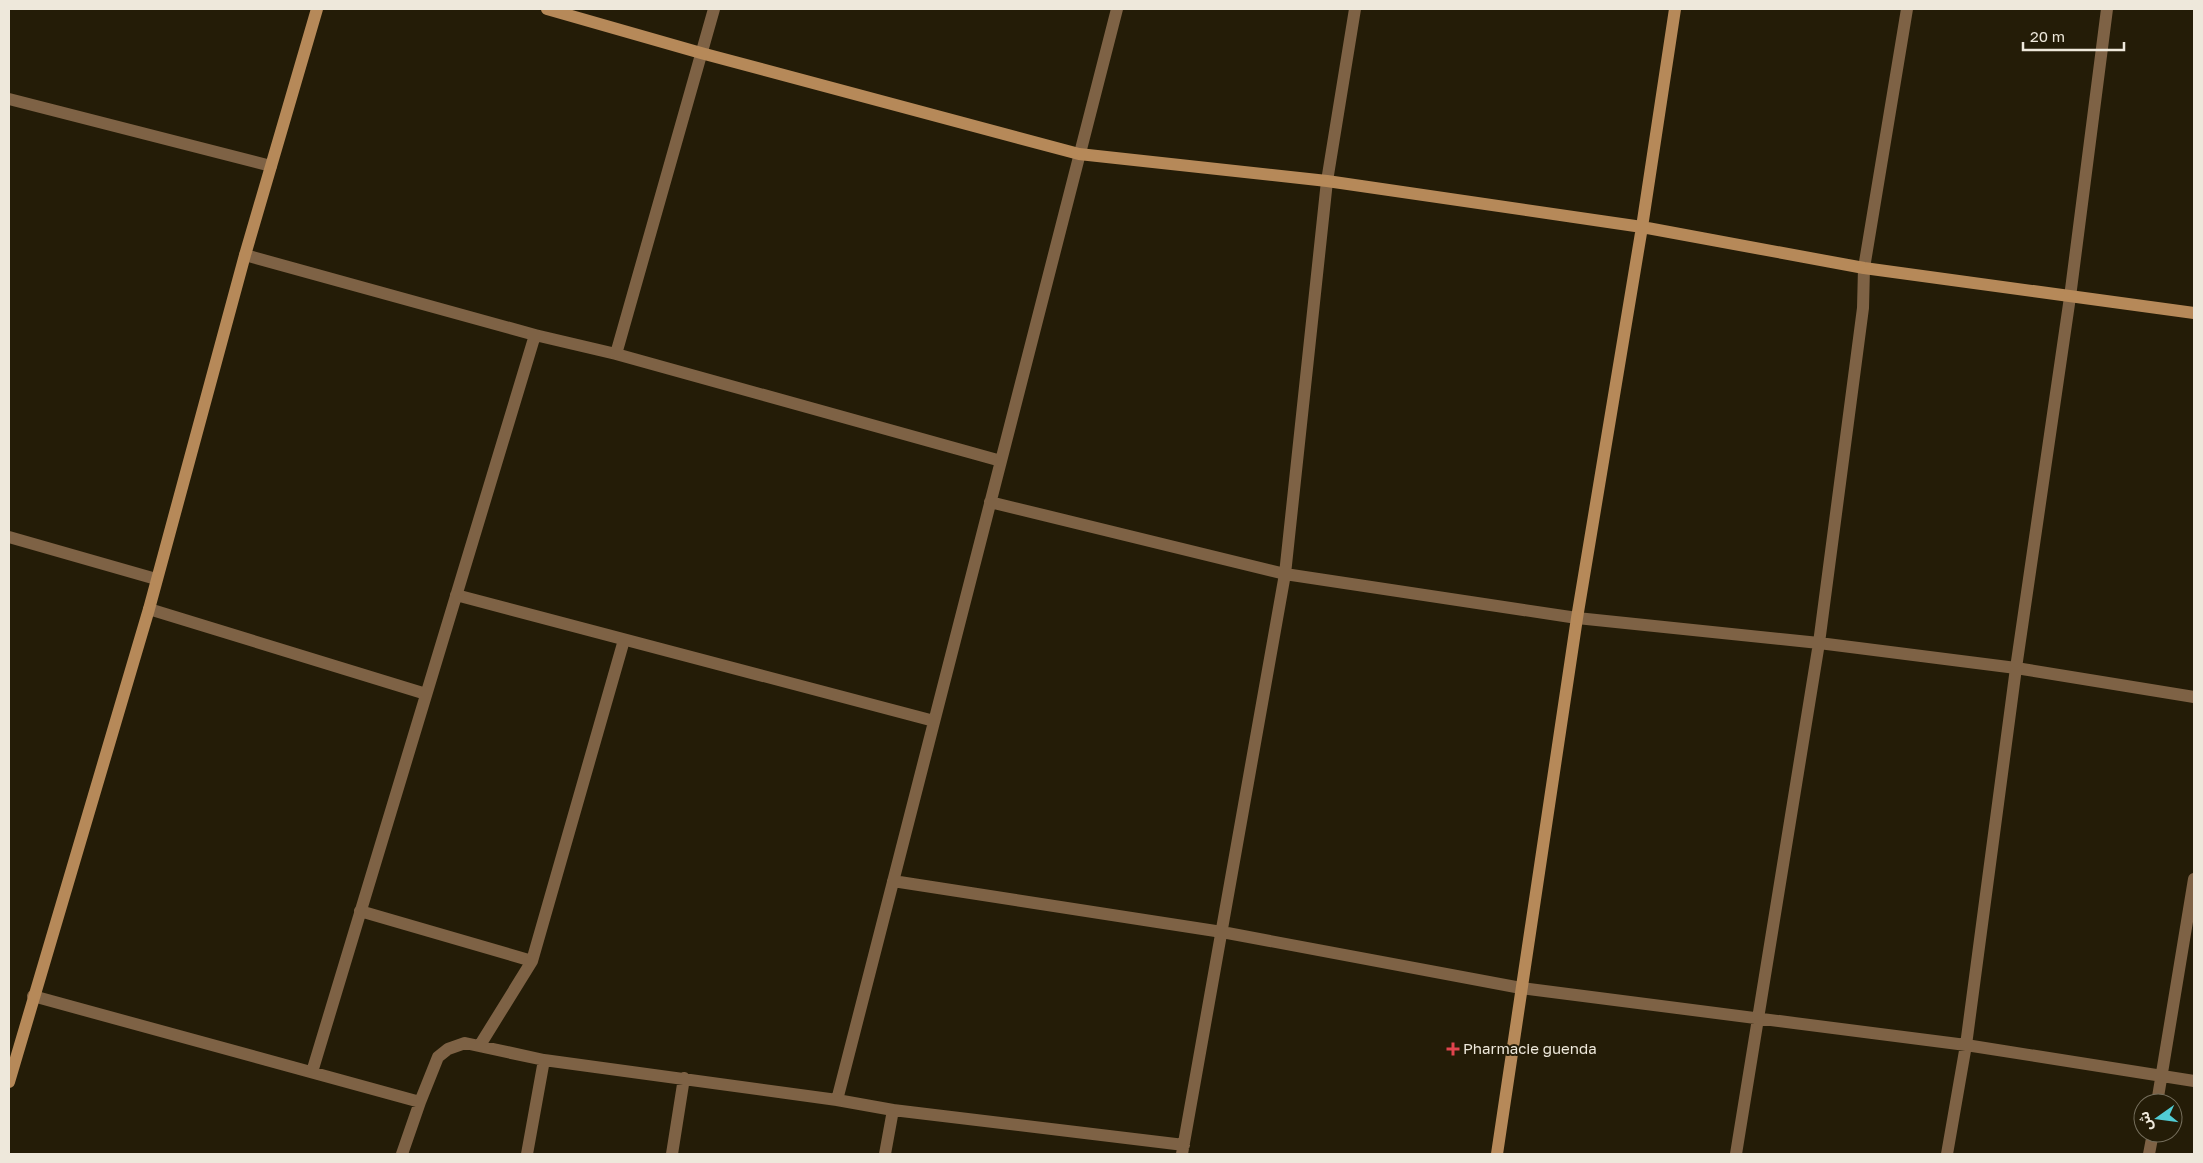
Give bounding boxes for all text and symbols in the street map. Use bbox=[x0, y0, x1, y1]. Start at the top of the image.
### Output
scale bar bbox=[2023, 20, 2124, 52]
text: 20 m bbox=[2030, 27, 2065, 45]
place label: Pharmacie guenda bbox=[1463, 1039, 1597, 1057]
marker: Pharmacie guenda bbox=[1447, 1043, 1459, 1055]
north arrow bbox=[2133, 1093, 2183, 1143]
text: ش bbox=[2134, 1110, 2155, 1133]

